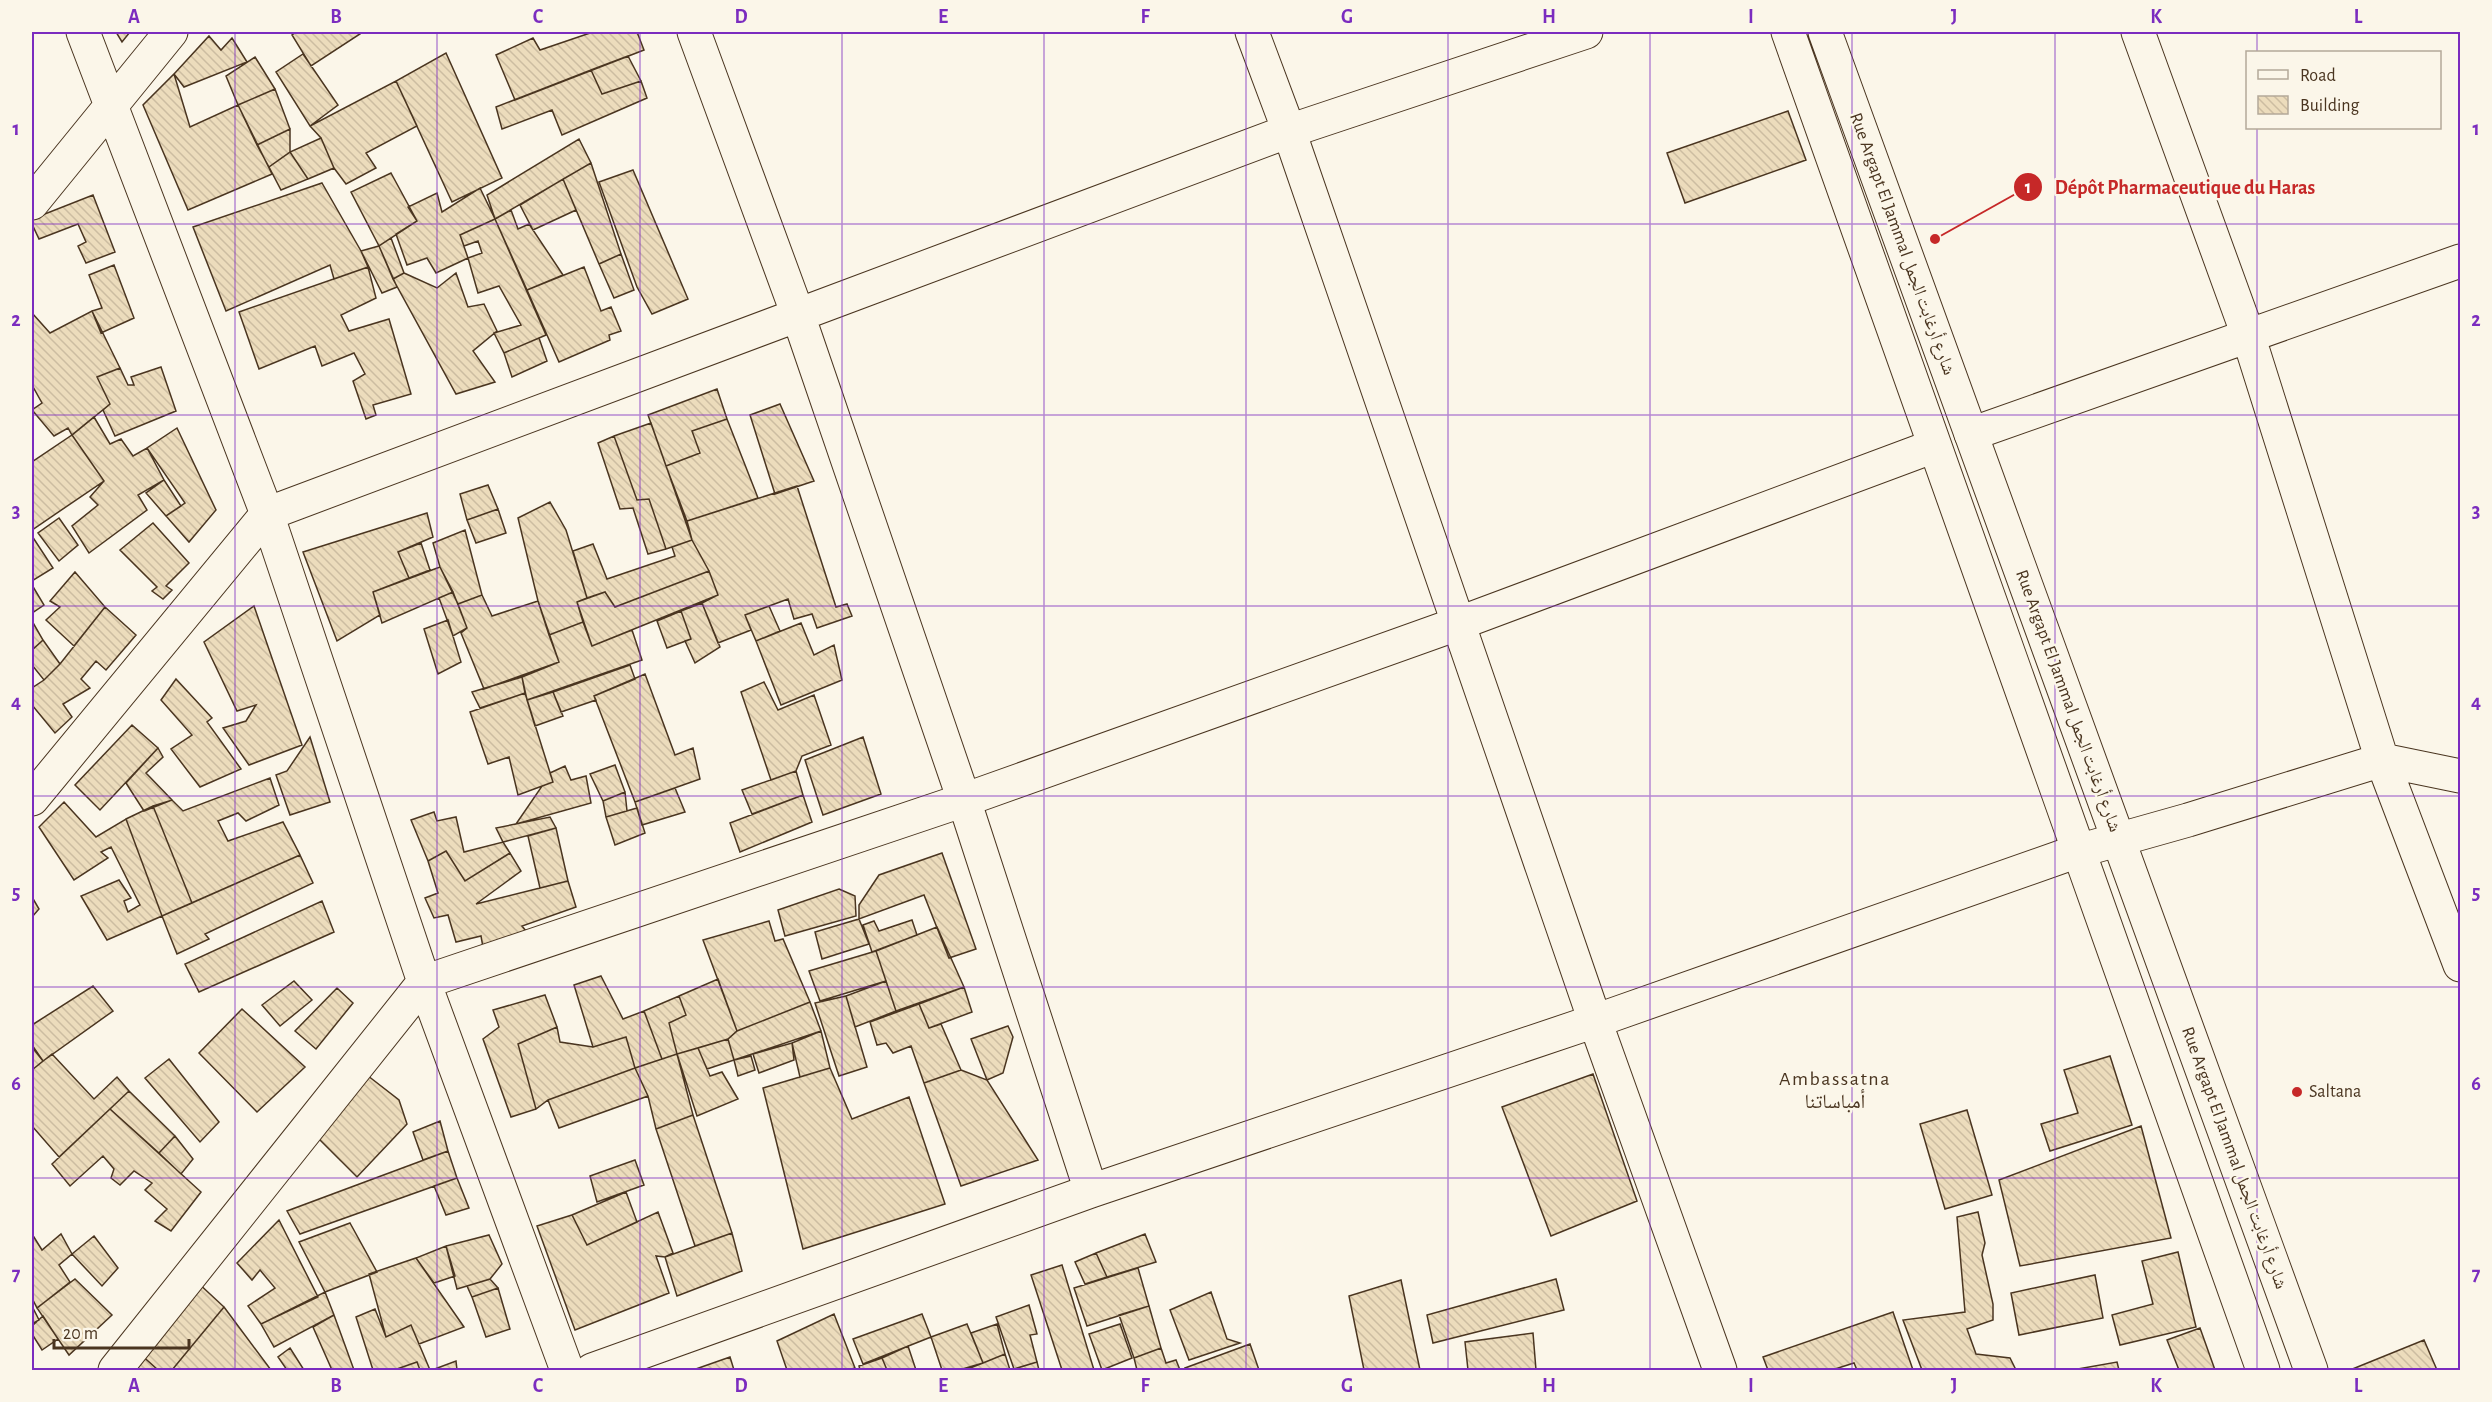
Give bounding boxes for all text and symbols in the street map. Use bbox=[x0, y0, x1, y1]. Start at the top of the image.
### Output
text: A bbox=[128, 7, 140, 27]
text: B bbox=[330, 7, 342, 27]
text: C bbox=[533, 7, 544, 27]
text: D bbox=[734, 7, 748, 27]
text: E bbox=[938, 7, 948, 27]
text: F bbox=[1140, 7, 1150, 27]
text: G bbox=[1341, 7, 1353, 27]
text: H bbox=[1542, 7, 1556, 27]
text: I bbox=[1748, 7, 1754, 27]
text: J bbox=[1951, 7, 1957, 27]
text: K bbox=[2150, 7, 2162, 27]
text: L bbox=[2354, 7, 2363, 27]
legend bbox=[2246, 51, 2441, 129]
text: Road bbox=[2300, 67, 2336, 85]
text: Building bbox=[2300, 97, 2360, 115]
street label: Rue Argapt El Jammal شارع أرغابت الجمل bbox=[1845, 110, 1960, 378]
text: 1 bbox=[12, 119, 20, 139]
text: 1 bbox=[2472, 119, 2480, 139]
callout: Dépôt Pharmaceutique du Haras bbox=[2013, 168, 2327, 206]
text: Dépôt Pharmaceutique du Haras bbox=[2055, 178, 2316, 198]
text: 1 bbox=[2025, 179, 2031, 197]
text: 2 bbox=[11, 310, 21, 330]
text: 2 bbox=[2471, 310, 2481, 330]
text: 3 bbox=[12, 501, 20, 521]
text: 3 bbox=[2472, 501, 2480, 521]
street label: Rue Argapt El Jammal شارع أرغابت الجمل bbox=[2011, 567, 2126, 835]
text: 4 bbox=[11, 692, 21, 712]
text: 4 bbox=[2471, 692, 2481, 712]
text: 5 bbox=[12, 883, 20, 903]
text: 5 bbox=[2472, 883, 2480, 903]
street label: Rue Argapt El Jammal شارع أرغابت الجمل bbox=[2177, 1024, 2292, 1292]
district label: Ambassatna أمباساتنا bbox=[1779, 1069, 1891, 1113]
text: 6 bbox=[11, 1074, 21, 1094]
text: 6 bbox=[2471, 1074, 2481, 1094]
place label: Saltana bbox=[2309, 1083, 2361, 1101]
marker: Saltana bbox=[2290, 1085, 2304, 1099]
text: 7 bbox=[12, 1264, 21, 1284]
text: 7 bbox=[2472, 1264, 2481, 1284]
scale bar bbox=[54, 1312, 189, 1350]
text: 20 m bbox=[63, 1325, 98, 1343]
text: A bbox=[128, 1376, 140, 1396]
text: B bbox=[330, 1376, 342, 1396]
text: C bbox=[533, 1376, 544, 1396]
text: D bbox=[734, 1376, 748, 1396]
text: E bbox=[938, 1376, 948, 1396]
text: F bbox=[1140, 1376, 1150, 1396]
text: G bbox=[1341, 1376, 1353, 1396]
text: H bbox=[1542, 1376, 1556, 1396]
text: I bbox=[1748, 1376, 1754, 1396]
text: J bbox=[1951, 1376, 1957, 1396]
text: K bbox=[2150, 1376, 2162, 1396]
text: L bbox=[2354, 1376, 2363, 1396]

